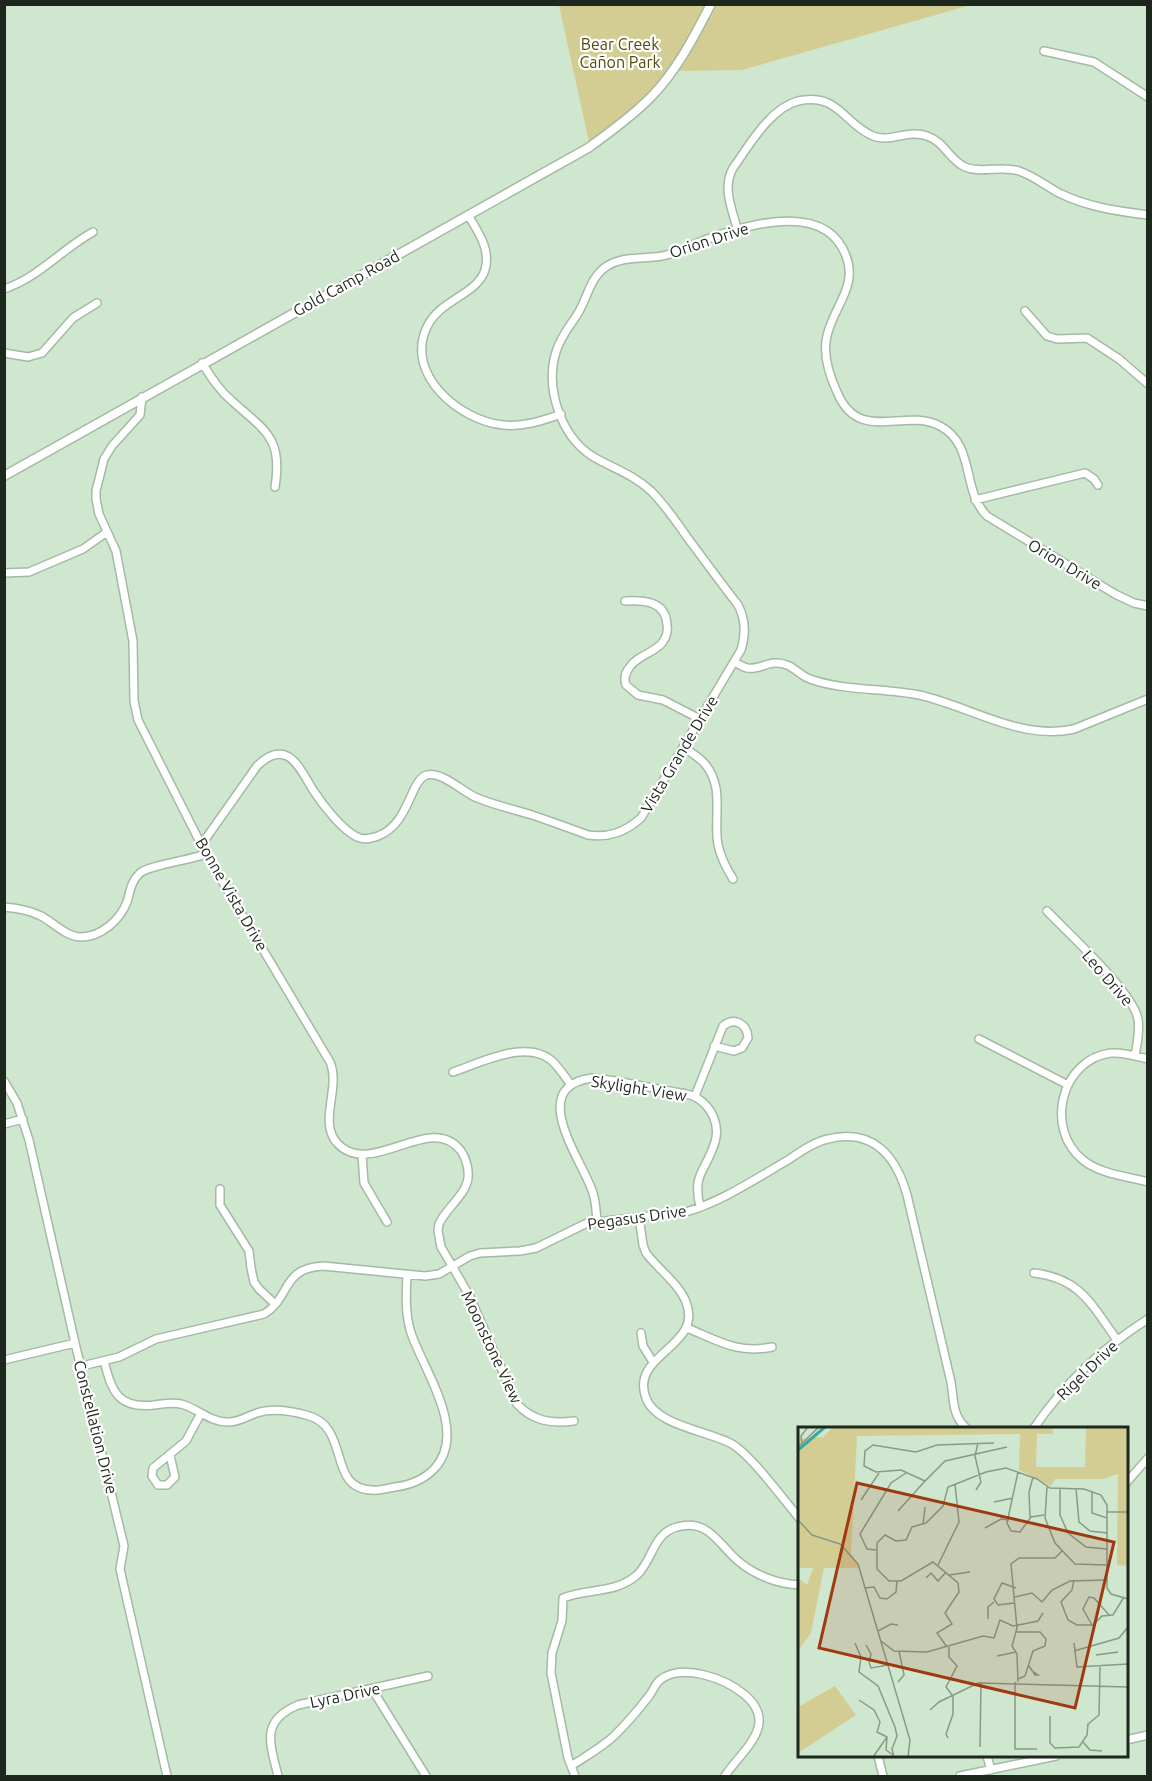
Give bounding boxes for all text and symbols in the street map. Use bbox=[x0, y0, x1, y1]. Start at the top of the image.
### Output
park label: Bear Creek Cañon Park bbox=[579, 35, 661, 71]
street label: Orion Drive bbox=[667, 219, 751, 261]
street label: Gold Camp Road bbox=[290, 246, 402, 320]
street label: Orion Drive bbox=[1025, 535, 1105, 593]
street label: Vista Grande Drive bbox=[637, 692, 721, 816]
street label: Bonne Vista Drive bbox=[192, 834, 272, 954]
street label: Leo Drive bbox=[1079, 947, 1137, 1009]
street label: Skylight View bbox=[590, 1072, 689, 1105]
street label: Pegasus Drive bbox=[586, 1201, 688, 1233]
street label: Moonstone View bbox=[458, 1288, 526, 1407]
street label: Rigel Drive bbox=[1053, 1337, 1121, 1403]
street label: Constellation Drive bbox=[71, 1358, 121, 1496]
inset map bbox=[798, 1427, 1128, 1757]
street label: Lyra Drive bbox=[308, 1679, 382, 1711]

